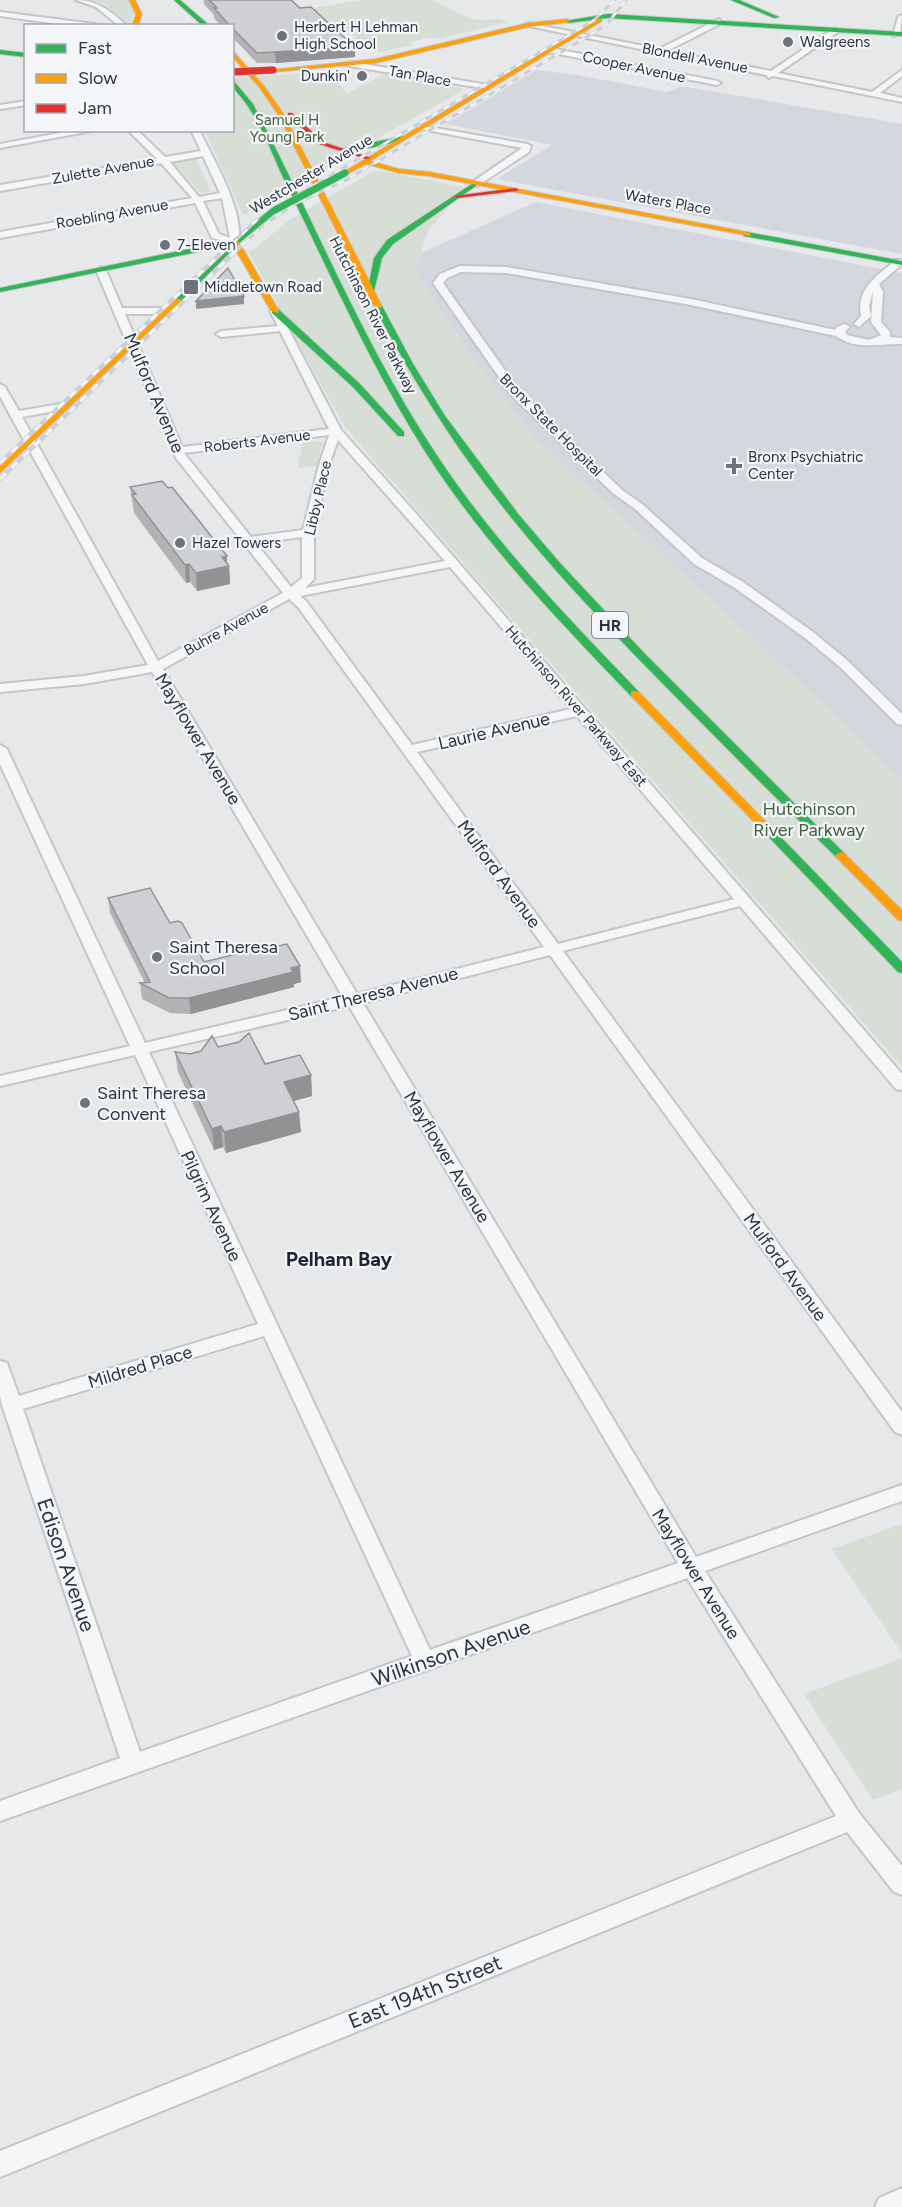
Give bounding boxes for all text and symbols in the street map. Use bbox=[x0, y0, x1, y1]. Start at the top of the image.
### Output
place label: Herbert H Lehman High School bbox=[294, 18, 418, 53]
legend bbox=[24, 24, 234, 132]
marker: Herbert H Lehman High School bbox=[275, 29, 289, 43]
place label: Walgreens bbox=[800, 33, 870, 51]
marker: Walgreens bbox=[781, 35, 795, 49]
text: Fast bbox=[78, 37, 112, 59]
street label: Blondell Avenue bbox=[640, 39, 750, 77]
street label: Cooper Avenue bbox=[581, 47, 687, 87]
street label: Tan Place bbox=[387, 62, 453, 90]
text: Slow bbox=[78, 67, 117, 89]
place label: Dunkin' bbox=[301, 67, 350, 85]
marker: Dunkin' bbox=[355, 69, 369, 83]
text: Jam bbox=[78, 97, 112, 119]
park label: Samuel H Young Park bbox=[250, 111, 325, 146]
street label: Westchester Avenue bbox=[247, 130, 375, 218]
street label: Zulette Avenue bbox=[51, 152, 155, 188]
street label: Waters Place bbox=[624, 186, 712, 218]
street label: Roebling Avenue bbox=[55, 195, 169, 233]
street label: Hutchinson River Parkway bbox=[325, 233, 421, 397]
place label: 7-Eleven bbox=[177, 236, 236, 254]
marker: 7-Eleven bbox=[158, 238, 172, 252]
marker: Middletown Road bbox=[182, 278, 200, 296]
place label: Middletown Road bbox=[204, 278, 322, 296]
street label: Mulford Avenue bbox=[119, 330, 189, 456]
street label: Bronx State Hospital bbox=[496, 370, 606, 480]
street label: Roberts Avenue bbox=[203, 426, 311, 456]
place label: Bronx Psychiatric Center bbox=[748, 448, 863, 483]
marker: Bronx Psychiatric Center bbox=[725, 457, 743, 475]
street label: Libby Place bbox=[301, 459, 335, 537]
place label: Hazel Towers bbox=[192, 534, 281, 552]
marker: Hazel Towers bbox=[173, 536, 187, 550]
street label: Buhre Avenue bbox=[181, 598, 271, 660]
road number: HR bbox=[592, 612, 628, 638]
street label: Hutchinson River Parkway East bbox=[501, 622, 651, 790]
street label: Mayflower Avenue bbox=[150, 669, 246, 809]
street label: Laurie Avenue bbox=[436, 707, 552, 755]
park label: Hutchinson River Parkway bbox=[753, 798, 865, 841]
street label: Mulford Avenue bbox=[452, 816, 546, 932]
place label: Saint Theresa School bbox=[169, 936, 278, 979]
marker: Saint Theresa School bbox=[150, 950, 164, 964]
street label: Saint Theresa Avenue bbox=[286, 962, 460, 1026]
place label: Saint Theresa Convent bbox=[97, 1082, 206, 1125]
street label: Mayflower Avenue bbox=[399, 1087, 495, 1227]
marker: Saint Theresa Convent bbox=[78, 1096, 92, 1110]
street label: Pilgrim Avenue bbox=[176, 1147, 246, 1265]
street label: Mulford Avenue bbox=[738, 1209, 832, 1325]
district label: Pelham Bay bbox=[286, 1247, 393, 1271]
street label: Mildred Place bbox=[85, 1341, 195, 1393]
street label: Edison Avenue bbox=[32, 1495, 101, 1635]
street label: Mayflower Avenue bbox=[647, 1505, 745, 1643]
street label: Wilkinson Avenue bbox=[368, 1614, 534, 1691]
street label: East 194th Street bbox=[344, 1949, 505, 2034]

